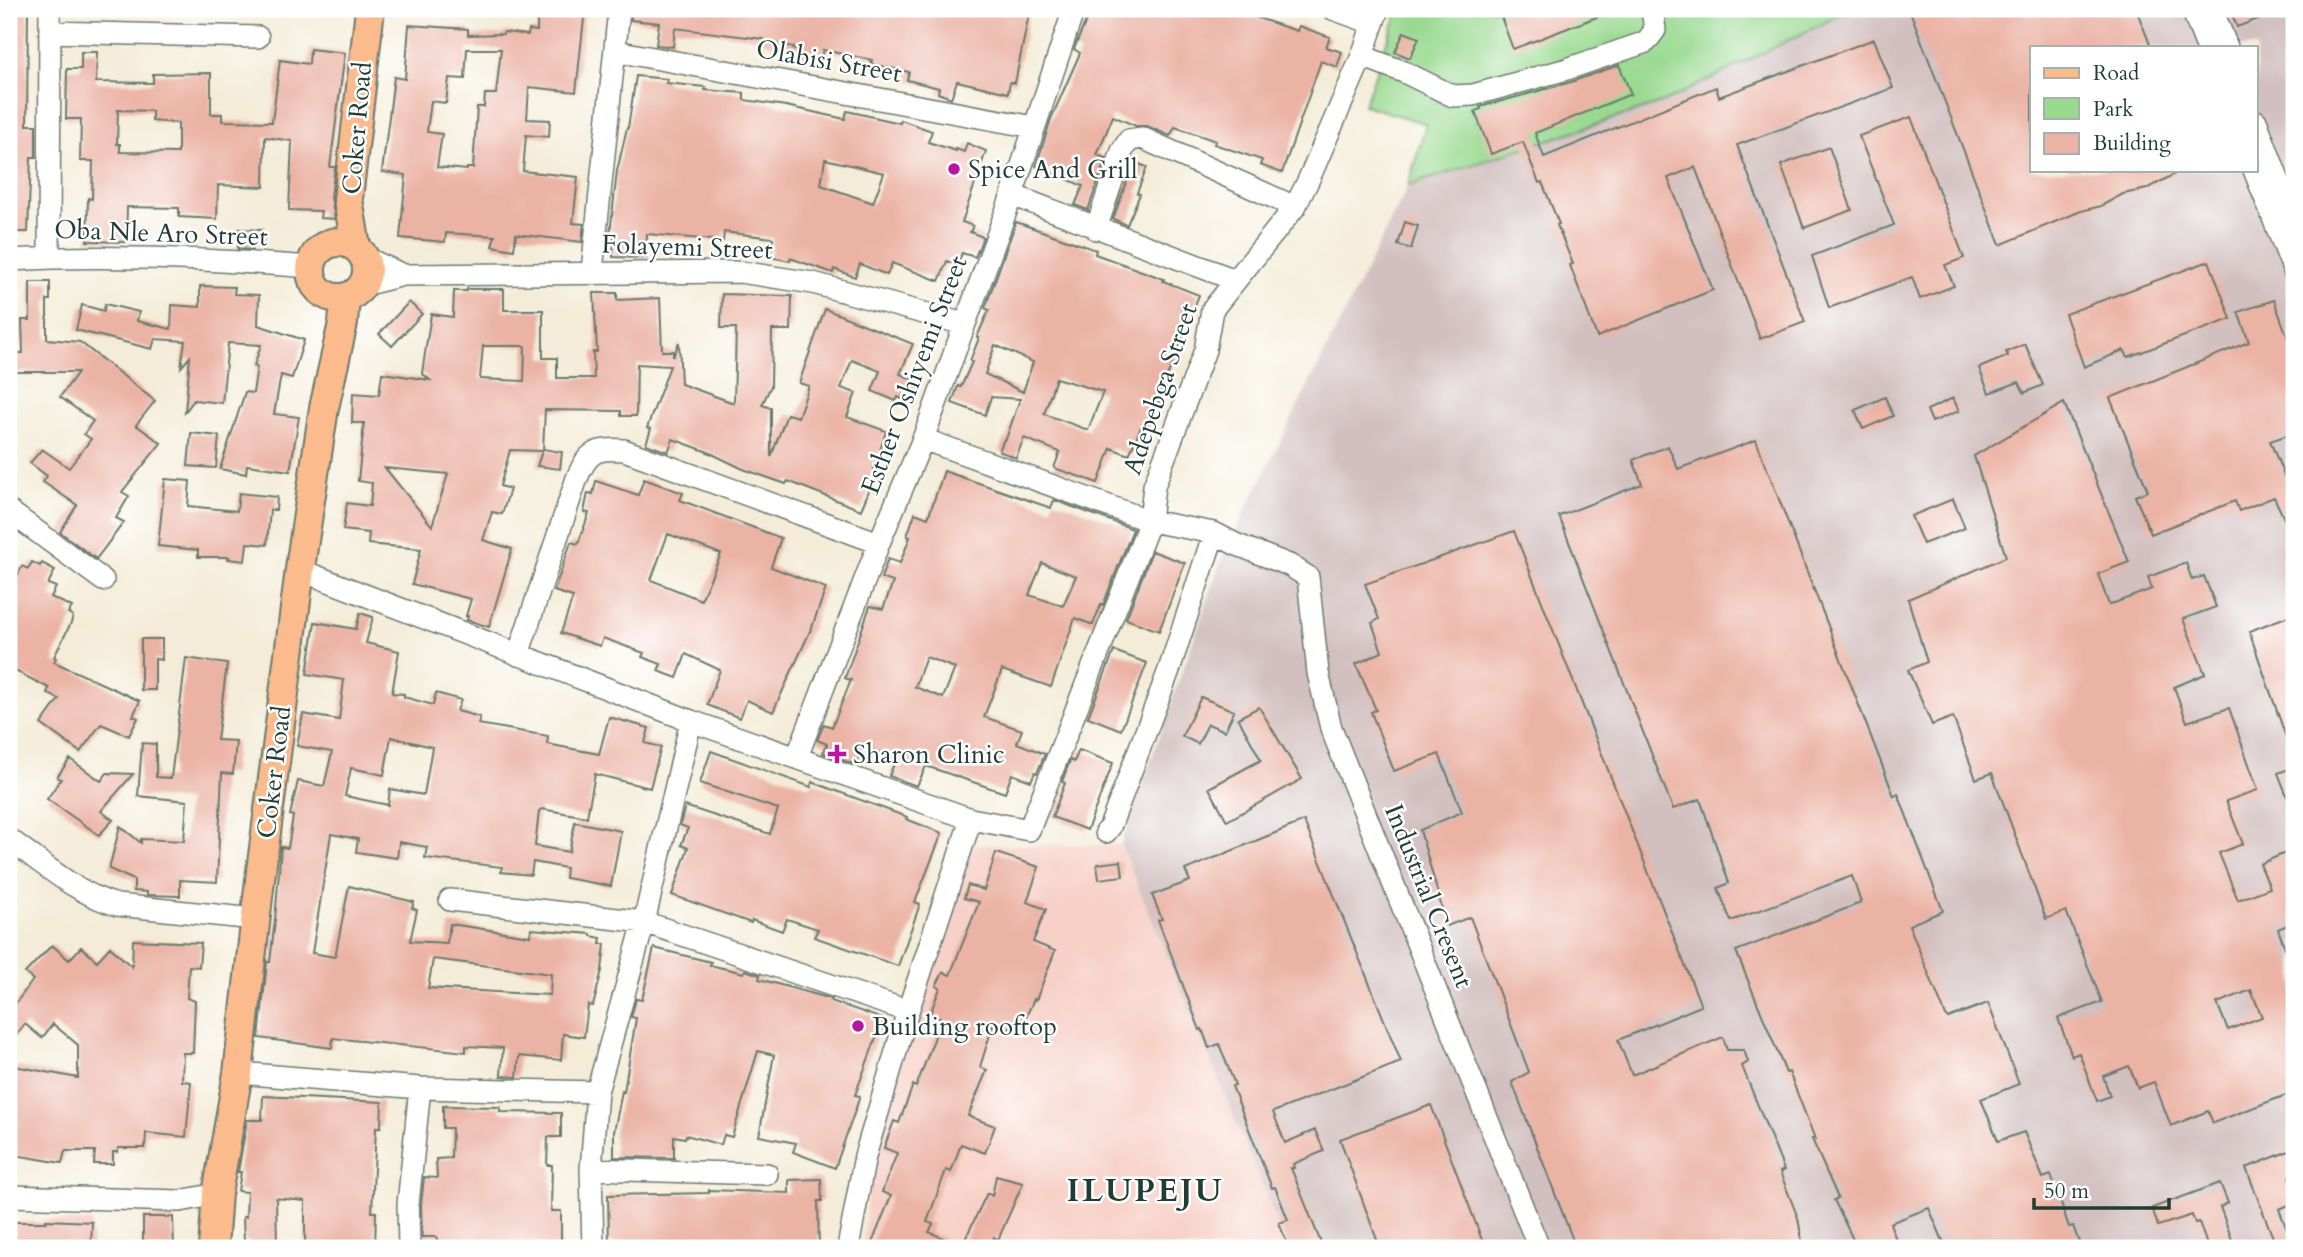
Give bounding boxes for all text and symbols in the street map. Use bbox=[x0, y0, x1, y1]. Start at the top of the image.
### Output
street label: Olabisi Street bbox=[754, 31, 904, 91]
legend bbox=[2030, 46, 2258, 172]
text: Road bbox=[2093, 59, 2139, 88]
street label: Coker Road bbox=[334, 60, 380, 196]
text: Park bbox=[2093, 95, 2134, 124]
text: Building bbox=[2093, 129, 2171, 158]
place label: Spice And Grill bbox=[968, 152, 1138, 187]
marker: Spice And Grill bbox=[946, 161, 962, 177]
street label: Oba Nle Aro Street bbox=[54, 212, 268, 254]
street label: Folayemi Street bbox=[601, 227, 773, 267]
street label: Esther Oshiyemi Street bbox=[852, 251, 976, 499]
street label: Adepebga Street bbox=[1114, 299, 1206, 479]
street label: Coker Road bbox=[249, 704, 300, 840]
place label: Sharon Clinic bbox=[853, 737, 1005, 772]
marker: Sharon Clinic bbox=[827, 744, 847, 764]
street label: Industrial Cresent bbox=[1376, 799, 1482, 993]
place label: Building rooftop bbox=[872, 1009, 1057, 1044]
marker: Building rooftop bbox=[850, 1018, 866, 1034]
scale bar bbox=[2034, 1166, 2168, 1210]
district label: ILUPEJU bbox=[1066, 1168, 1224, 1213]
text: 50 m bbox=[2044, 1177, 2089, 1206]

